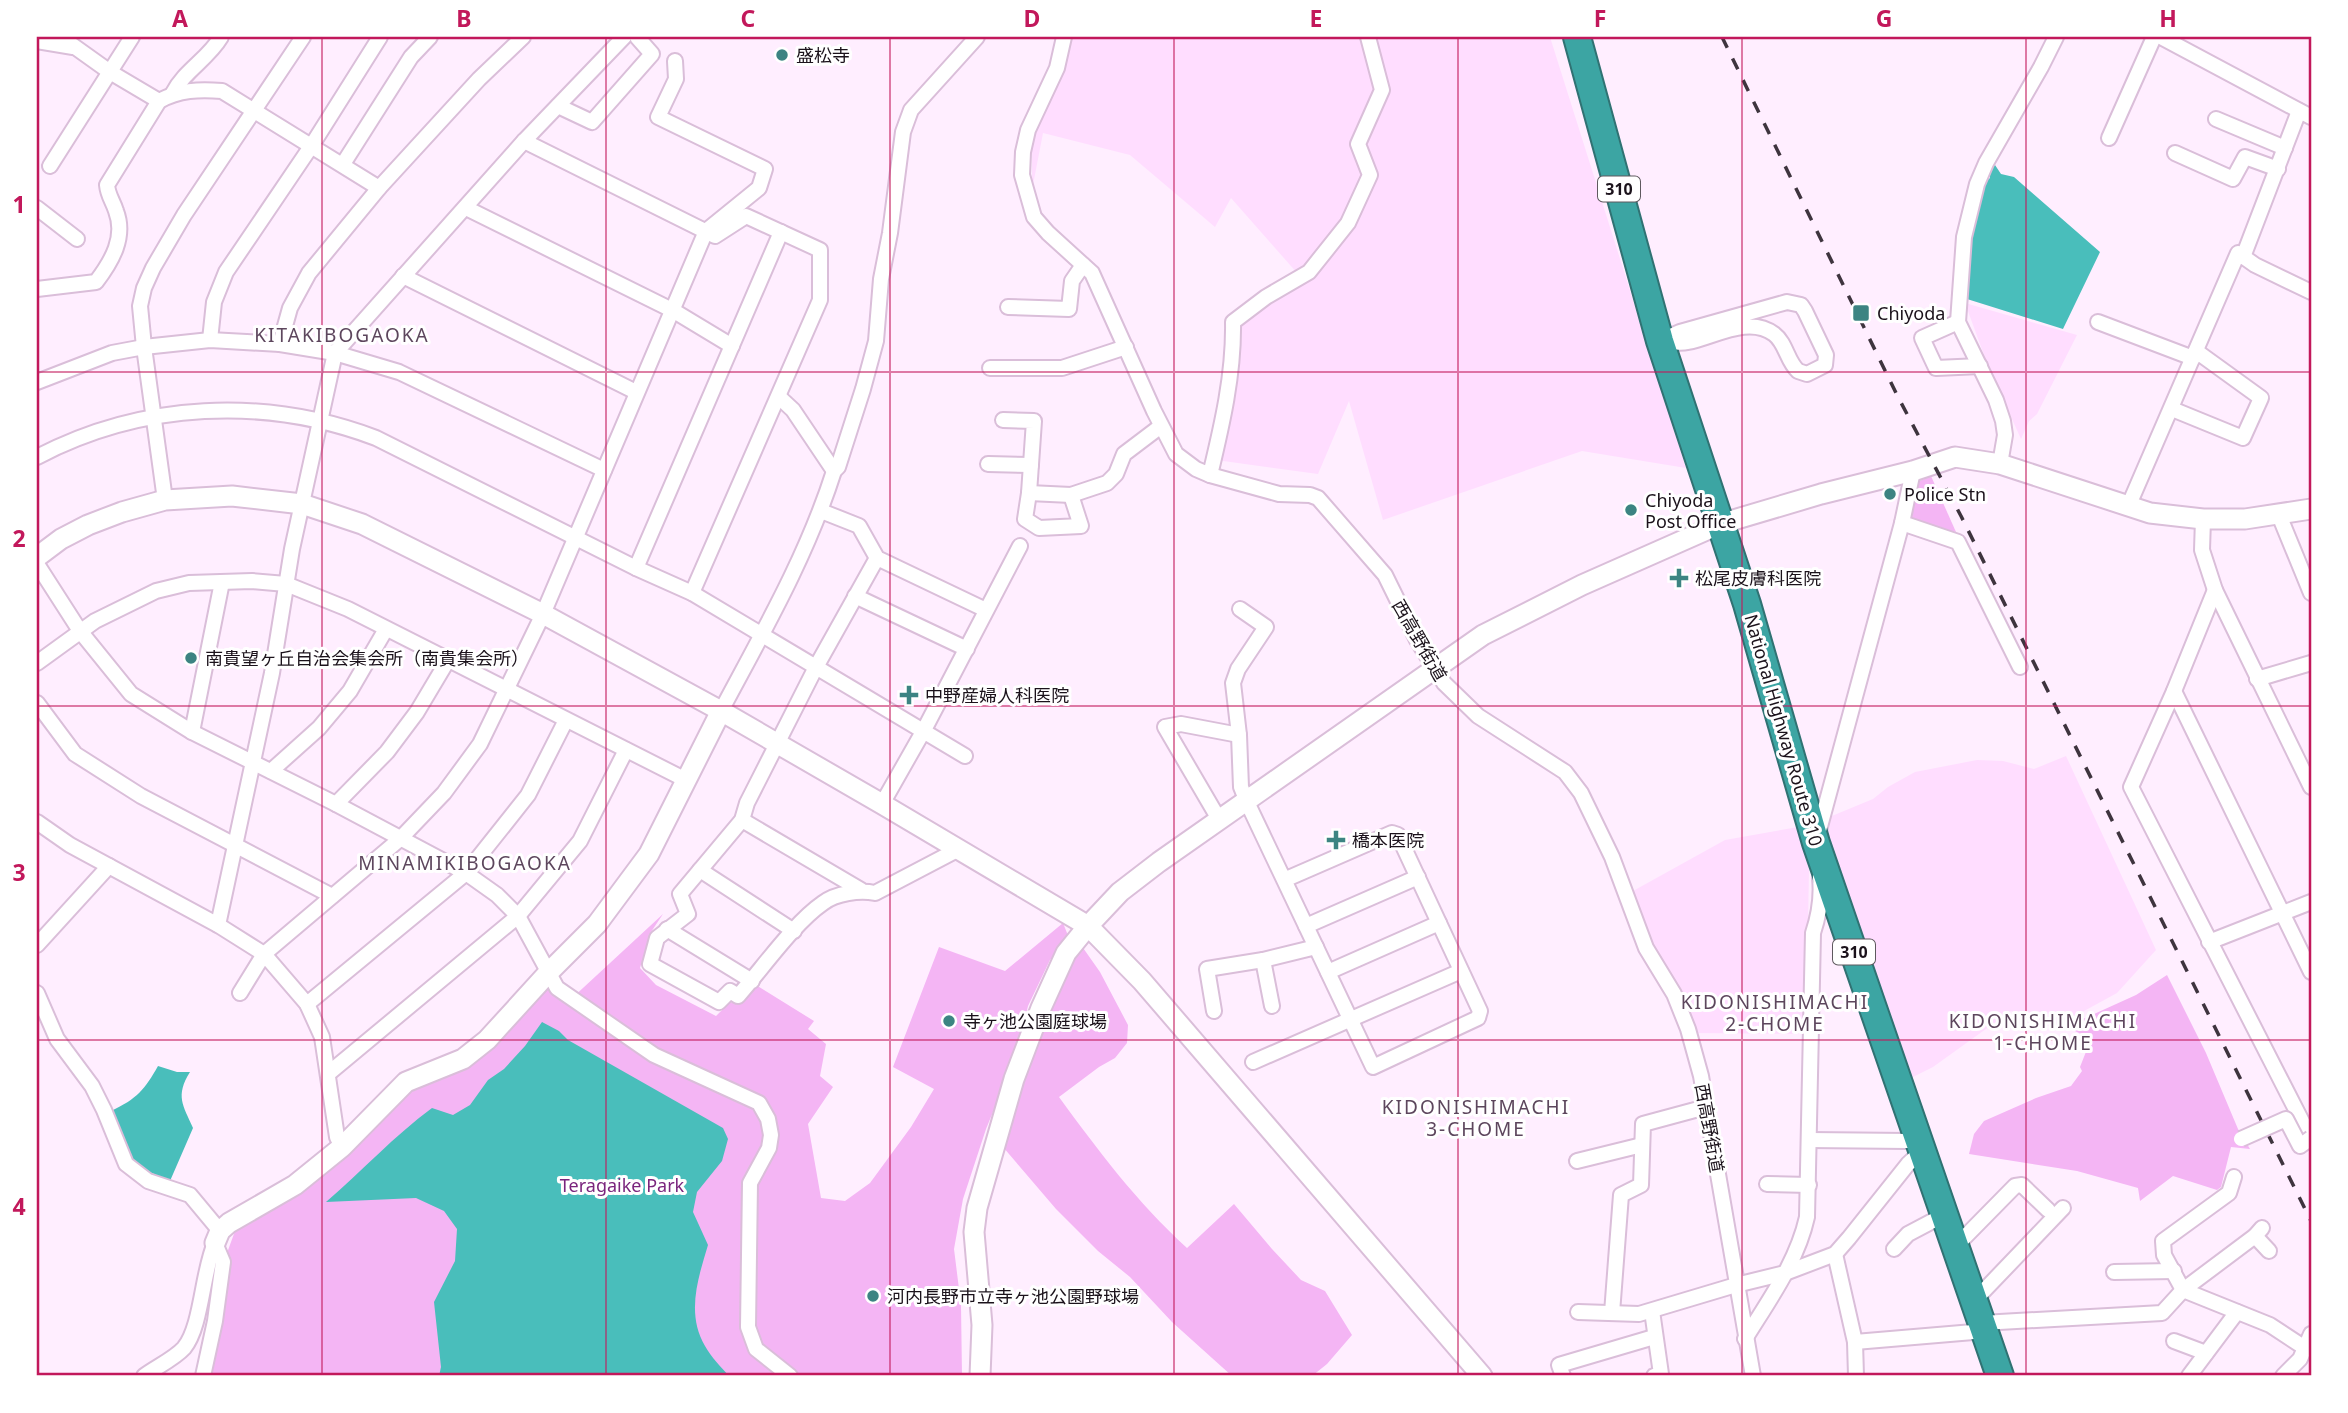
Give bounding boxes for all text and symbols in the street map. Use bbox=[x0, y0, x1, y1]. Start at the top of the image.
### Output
text: A bbox=[172, 2, 188, 34]
text: B bbox=[456, 2, 472, 34]
text: C bbox=[741, 2, 756, 34]
text: D bbox=[1024, 2, 1040, 34]
text: E bbox=[1310, 2, 1322, 34]
text: F bbox=[1594, 2, 1606, 34]
text: G bbox=[1876, 2, 1892, 34]
text: H bbox=[2159, 2, 2177, 34]
place label: 盛松寺 bbox=[796, 43, 850, 67]
marker: 盛松寺 bbox=[774, 47, 790, 63]
road number: 310 bbox=[1598, 176, 1640, 202]
text: 1 bbox=[12, 188, 26, 220]
place label: Chiyoda bbox=[1877, 301, 1945, 325]
marker: Chiyoda bbox=[1851, 303, 1871, 323]
district label: KITAKIBOGAOKA bbox=[254, 322, 430, 348]
place label: Police Stn bbox=[1904, 482, 1986, 506]
marker: Police Stn bbox=[1882, 486, 1898, 502]
place label: Chiyoda Post Office bbox=[1645, 488, 1736, 533]
marker: Chiyoda Post Office bbox=[1623, 502, 1639, 518]
text: 2 bbox=[12, 522, 26, 554]
place label: 松尾皮膚科医院 bbox=[1695, 566, 1821, 590]
marker: 松尾皮膚科医院 bbox=[1669, 568, 1689, 588]
street label: 西高野街道 bbox=[1387, 595, 1453, 685]
street label: National Highway Route 310 bbox=[1739, 611, 1829, 849]
place label: 南貴望ヶ丘自治会集会所（南貴集会所） bbox=[205, 646, 529, 670]
marker: 南貴望ヶ丘自治会集会所（南貴集会所） bbox=[183, 650, 199, 666]
place label: 中野産婦人科医院 bbox=[925, 683, 1069, 707]
marker: 中野産婦人科医院 bbox=[899, 685, 919, 705]
place label: 橋本医院 bbox=[1352, 828, 1424, 852]
marker: 橋本医院 bbox=[1326, 830, 1346, 850]
district label: MINAMIKIBOGAOKA bbox=[358, 850, 572, 876]
text: 3 bbox=[12, 856, 26, 888]
road number: 310 bbox=[1833, 940, 1875, 964]
district label: KIDONISHIMACHI 2-CHOME bbox=[1681, 989, 1869, 1037]
district label: KIDONISHIMACHI 1-CHOME bbox=[1949, 1008, 2137, 1056]
place label: 寺ヶ池公園庭球場 bbox=[963, 1009, 1107, 1033]
marker: 寺ヶ池公園庭球場 bbox=[941, 1013, 957, 1029]
street label: 西高野街道 bbox=[1690, 1082, 1730, 1174]
district label: KIDONISHIMACHI 3-CHOME bbox=[1382, 1094, 1570, 1142]
park label: Teragaike Park bbox=[560, 1173, 685, 1197]
text: 4 bbox=[12, 1190, 26, 1222]
place label: 河内長野市立寺ヶ池公園野球場 bbox=[887, 1284, 1139, 1308]
marker: 河内長野市立寺ヶ池公園野球場 bbox=[865, 1288, 881, 1304]

